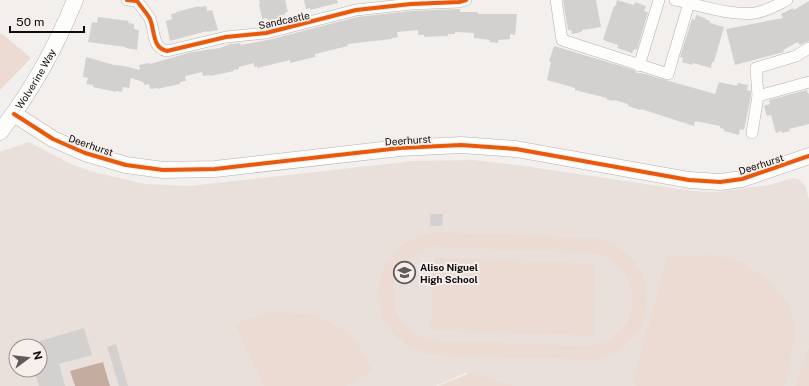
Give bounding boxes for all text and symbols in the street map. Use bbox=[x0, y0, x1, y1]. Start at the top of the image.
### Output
scale bar bbox=[10, 8, 84, 34]
street label: Sandcastle bbox=[257, 9, 311, 31]
text: 50 m bbox=[16, 15, 44, 29]
street label: Wolverine Way bbox=[13, 46, 58, 111]
street label: Deerhurst bbox=[67, 132, 115, 158]
street label: Deerhurst bbox=[384, 132, 432, 148]
street label: Deerhurst bbox=[737, 151, 785, 177]
school or university icon: Aliso Niguel High School bbox=[391, 260, 417, 286]
place label: Aliso Niguel High School bbox=[420, 261, 478, 285]
north arrow bbox=[8, 338, 48, 378]
text: N bbox=[31, 350, 45, 361]

